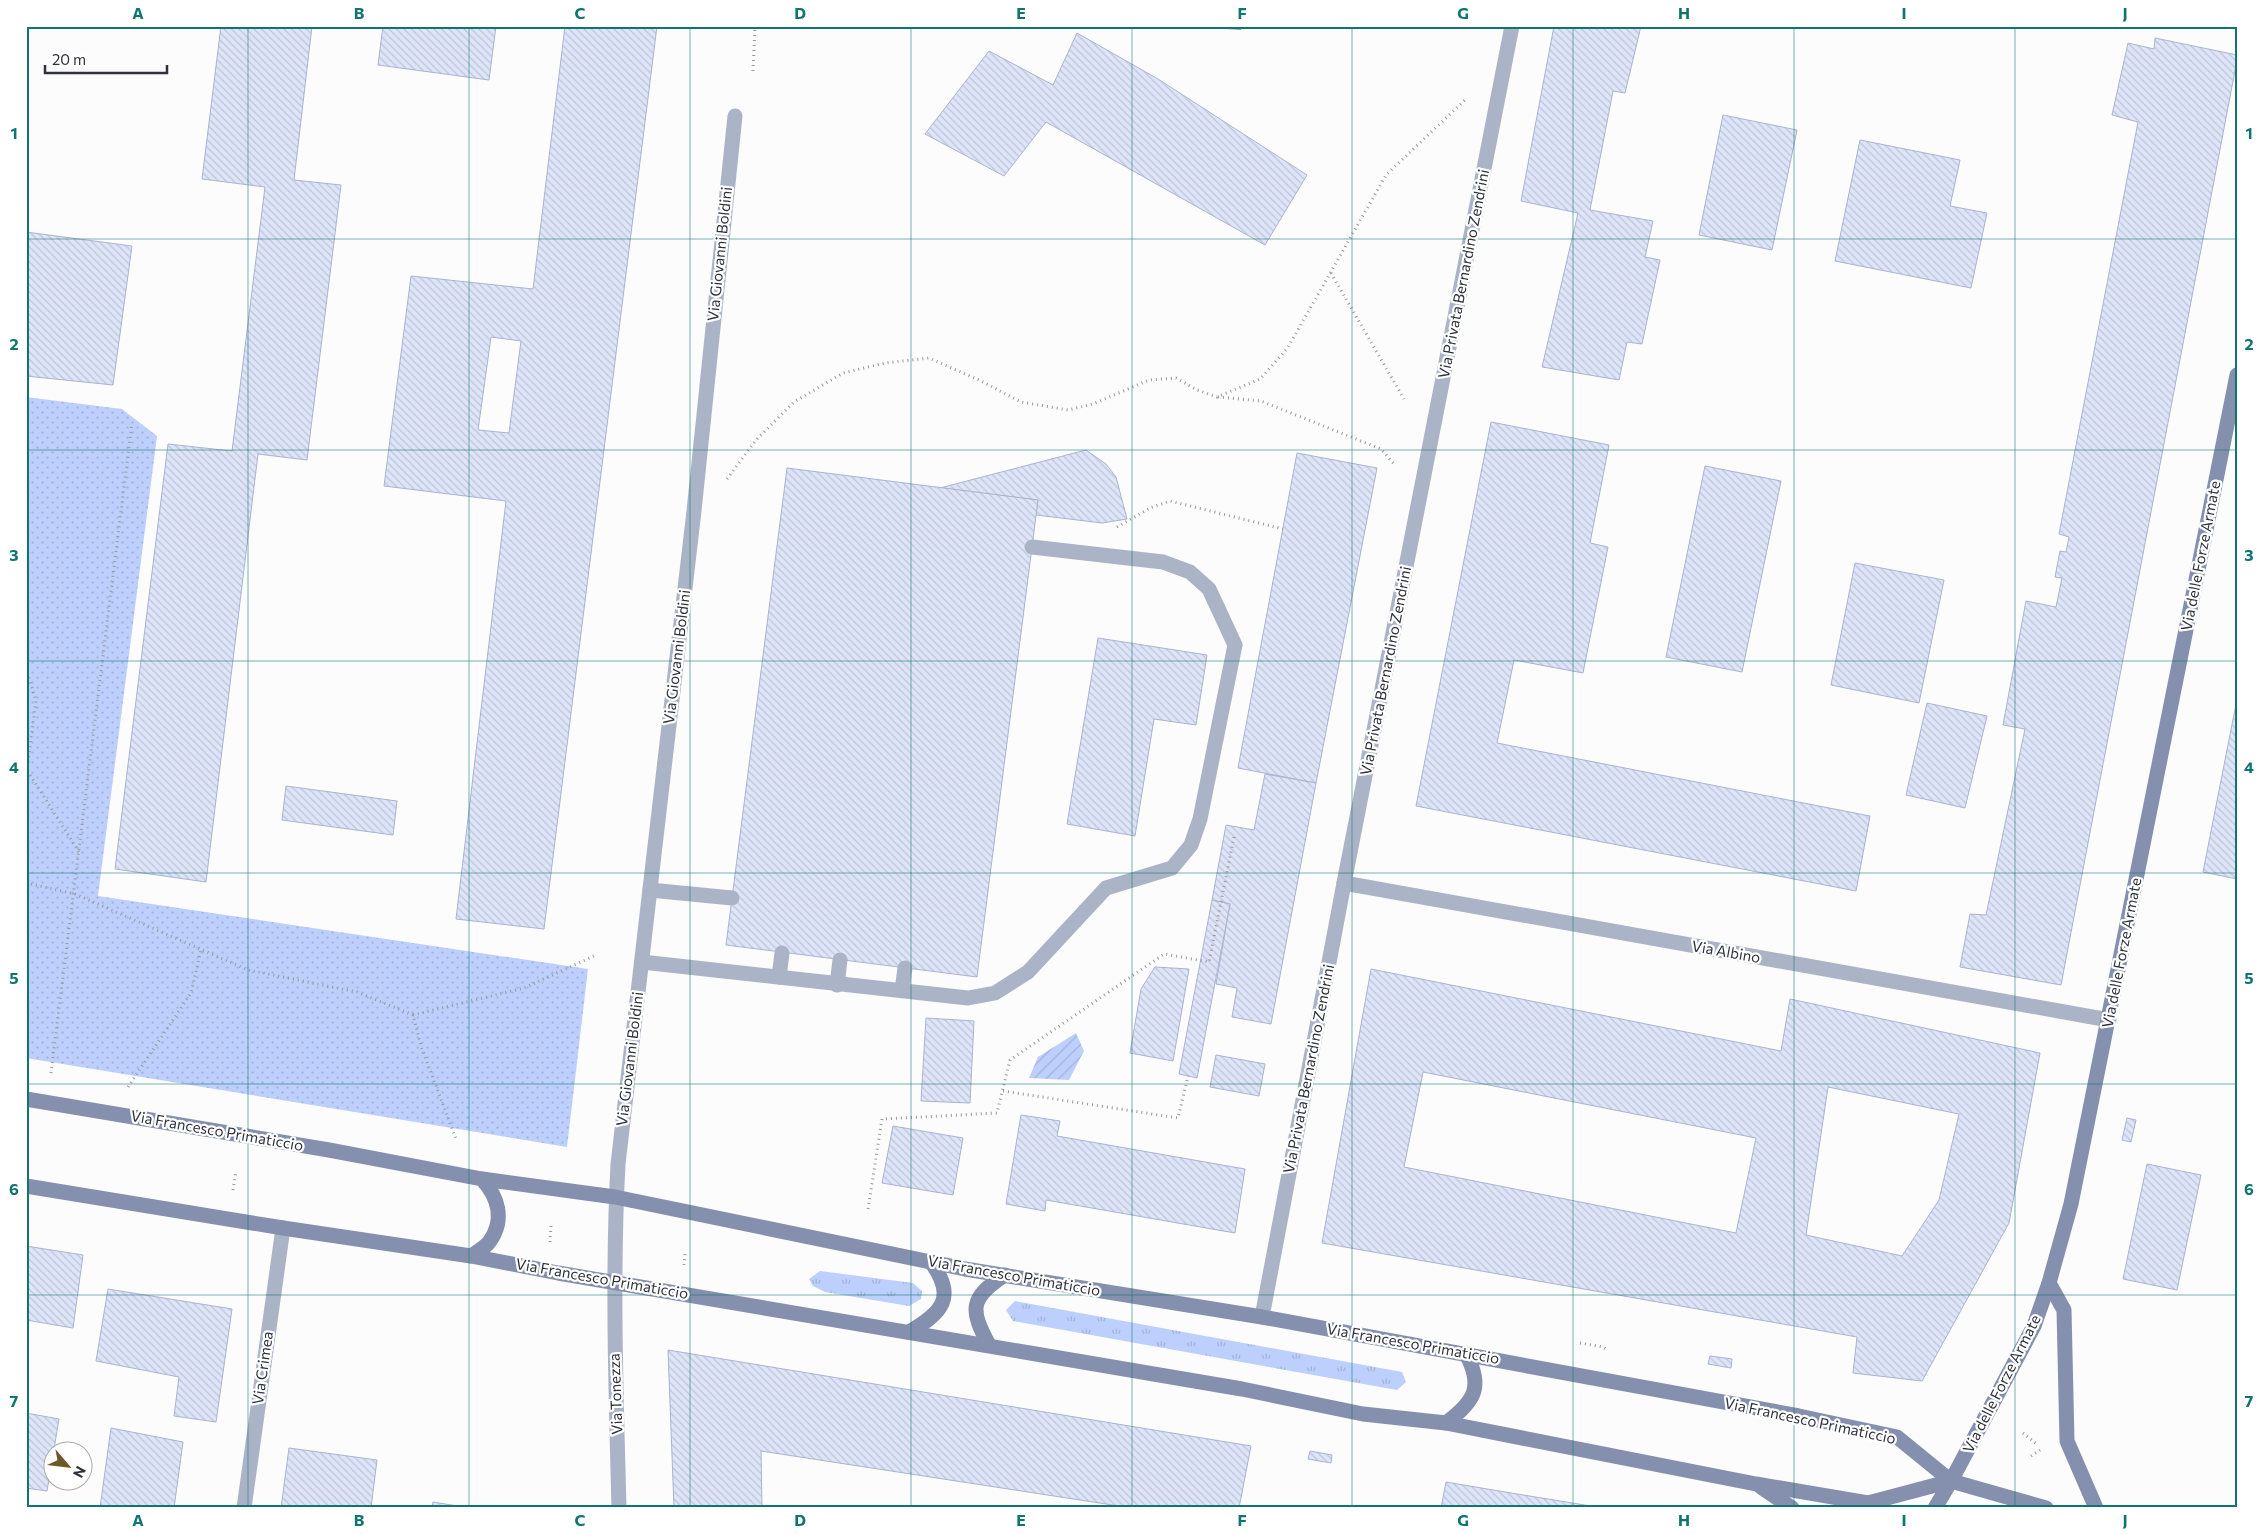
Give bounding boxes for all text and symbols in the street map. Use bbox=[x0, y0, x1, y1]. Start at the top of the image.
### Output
text: A bbox=[132, 3, 144, 22]
text: B bbox=[354, 3, 365, 22]
text: C bbox=[575, 3, 586, 22]
text: D bbox=[794, 3, 806, 22]
text: E bbox=[1016, 3, 1026, 22]
text: F bbox=[1237, 3, 1247, 22]
text: G bbox=[1457, 3, 1469, 22]
text: H bbox=[1678, 3, 1690, 22]
text: I bbox=[1901, 3, 1907, 22]
text: J bbox=[2122, 3, 2128, 22]
scale bar bbox=[45, 42, 168, 74]
text: 20 m bbox=[52, 50, 86, 68]
text: 1 bbox=[10, 123, 18, 142]
text: 1 bbox=[2245, 123, 2253, 142]
street label: Via Privata Bernardino Zendrini bbox=[1434, 168, 1492, 380]
street label: Via Giovanni Boldini bbox=[703, 186, 735, 322]
text: 2 bbox=[9, 334, 19, 353]
text: 2 bbox=[2244, 334, 2254, 353]
street label: Via delle Forze Armate bbox=[2177, 479, 2223, 632]
text: 3 bbox=[9, 545, 19, 564]
text: 3 bbox=[2244, 545, 2254, 564]
street label: Via Privata Bernardino Zendrini bbox=[1356, 565, 1414, 777]
street label: Via Giovanni Boldini bbox=[659, 589, 693, 725]
text: 4 bbox=[9, 757, 19, 776]
text: 4 bbox=[2244, 757, 2254, 776]
street label: Via delle Forze Armate bbox=[2098, 876, 2144, 1029]
street label: Via Albino bbox=[1690, 936, 1762, 966]
street label: Via Privata Bernardino Zendrini bbox=[1279, 963, 1337, 1175]
text: 5 bbox=[9, 968, 19, 987]
text: 5 bbox=[2244, 968, 2254, 987]
street label: Via Giovanni Boldini bbox=[612, 991, 646, 1127]
street label: Via Francesco Primaticcio bbox=[130, 1106, 305, 1154]
text: 6 bbox=[9, 1179, 19, 1198]
text: 6 bbox=[2244, 1179, 2254, 1198]
street label: Via Francesco Primaticcio bbox=[927, 1251, 1102, 1299]
street label: Via Francesco Primaticcio bbox=[515, 1254, 690, 1302]
street label: Via delle Forze Armate bbox=[1958, 1311, 2044, 1456]
street label: Via Francesco Primaticcio bbox=[1326, 1319, 1501, 1367]
street label: Via Crimea bbox=[248, 1330, 276, 1406]
street label: Via Tonezza bbox=[605, 1353, 625, 1435]
text: 7 bbox=[10, 1391, 19, 1410]
text: 7 bbox=[2245, 1391, 2254, 1410]
street label: Via Francesco Primaticcio bbox=[1723, 1393, 1898, 1447]
north arrow bbox=[42, 1442, 92, 1492]
text: N bbox=[70, 1464, 90, 1481]
text: A bbox=[132, 1510, 144, 1529]
text: B bbox=[354, 1510, 365, 1529]
text: C bbox=[575, 1510, 586, 1529]
text: D bbox=[794, 1510, 806, 1529]
text: E bbox=[1016, 1510, 1026, 1529]
text: F bbox=[1237, 1510, 1247, 1529]
text: G bbox=[1457, 1510, 1469, 1529]
text: H bbox=[1678, 1510, 1690, 1529]
text: I bbox=[1901, 1510, 1907, 1529]
text: J bbox=[2122, 1510, 2128, 1529]

